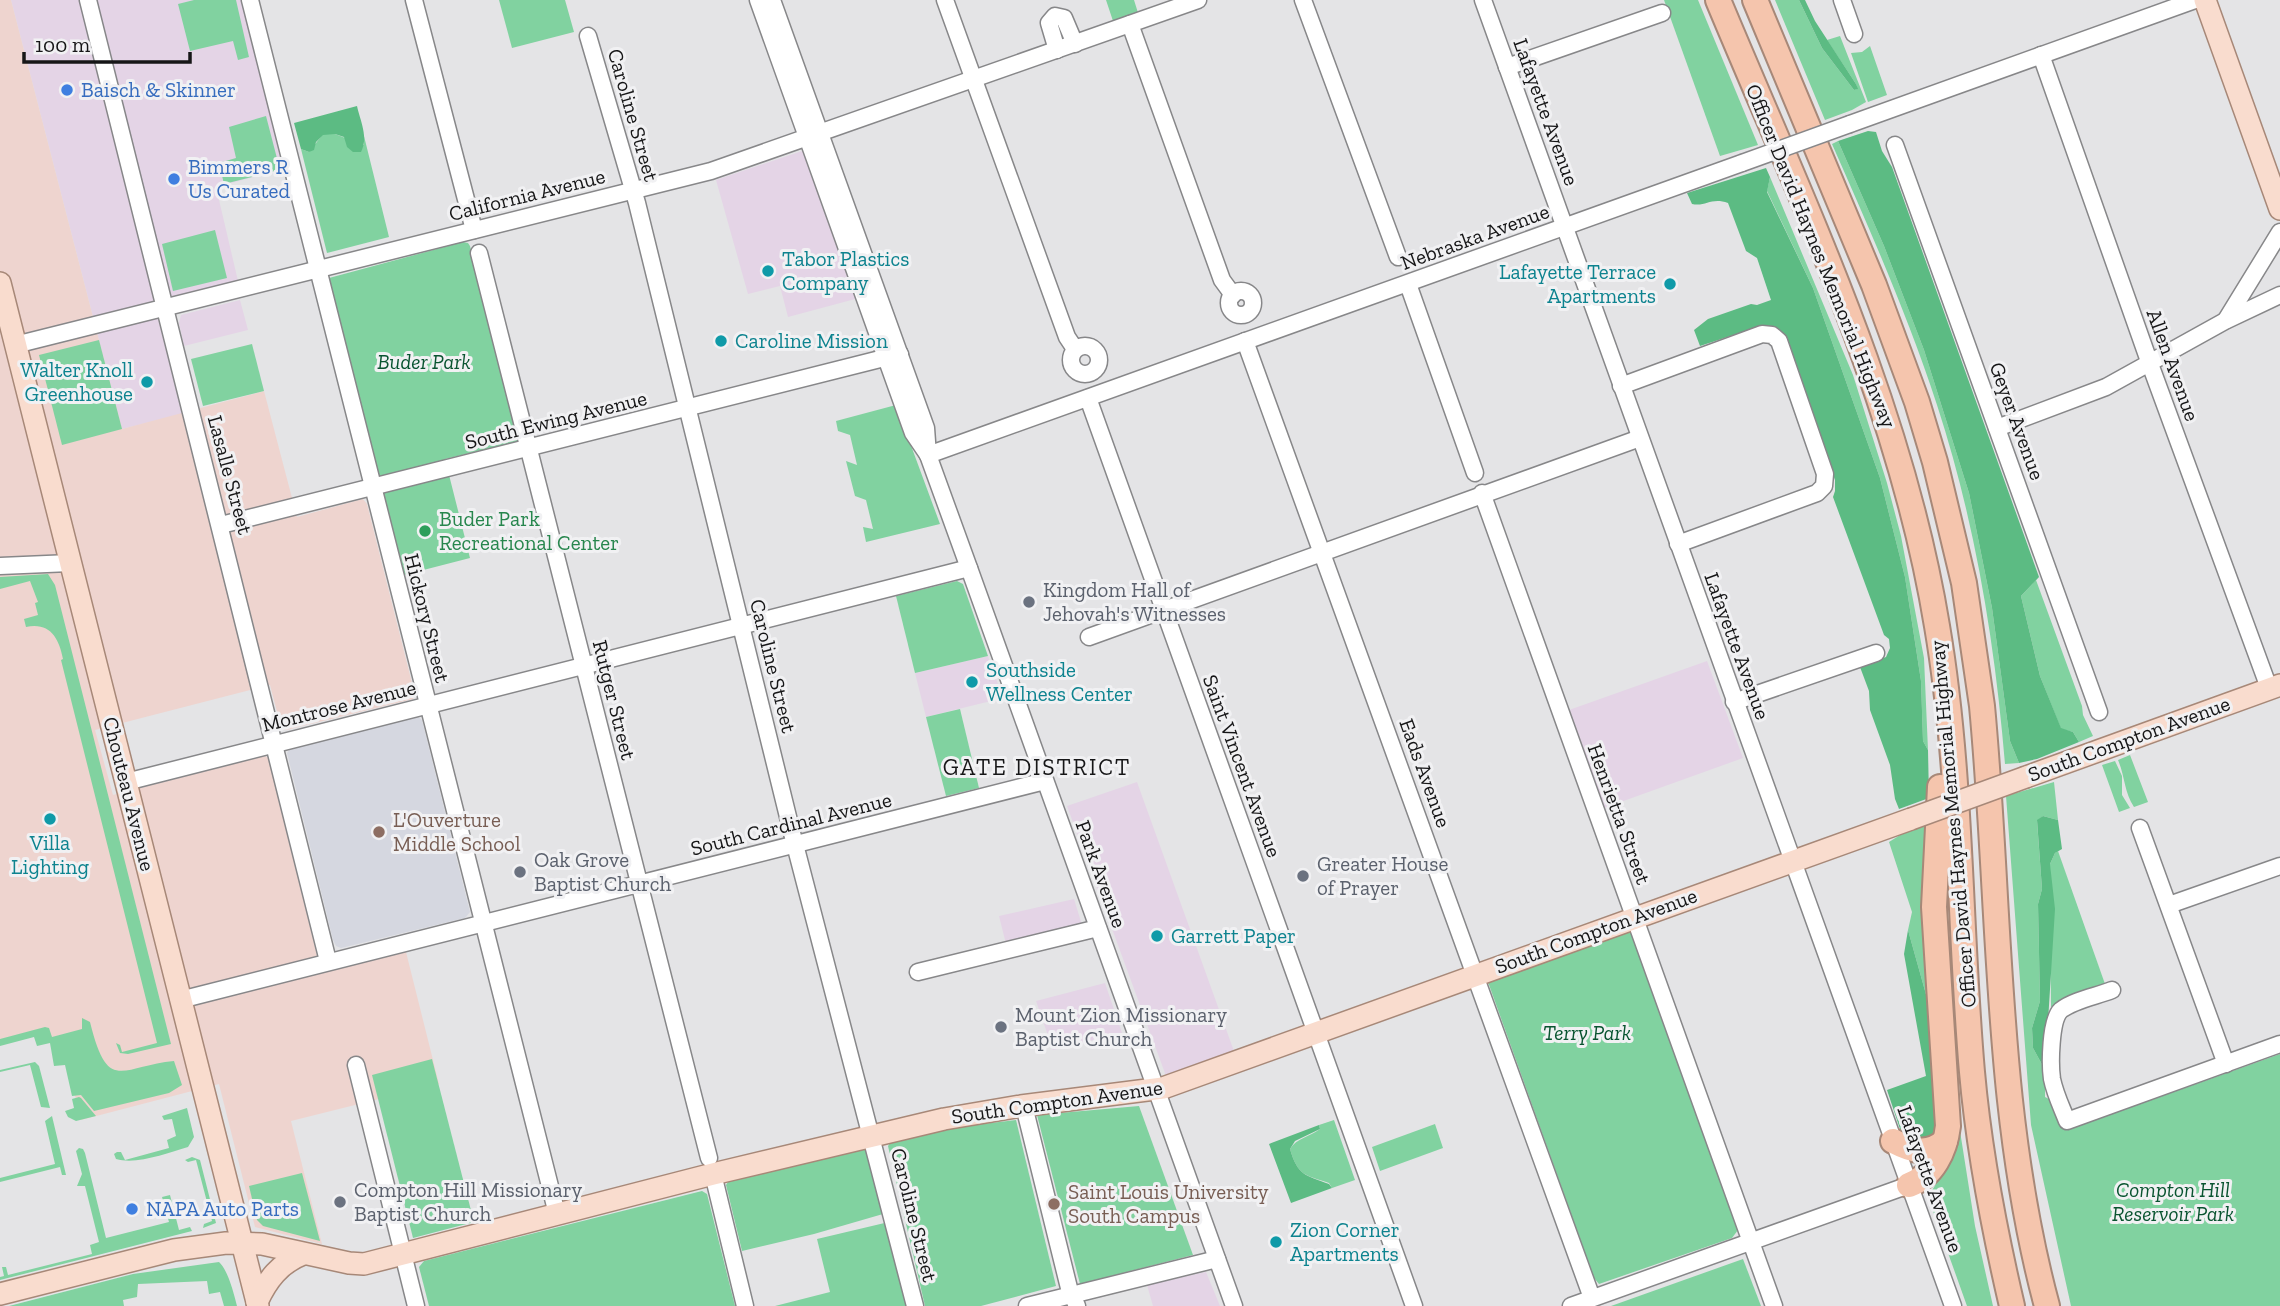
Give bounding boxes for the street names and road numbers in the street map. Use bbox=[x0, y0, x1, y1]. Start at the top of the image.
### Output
street label: Lafayette Avenue bbox=[1508, 35, 1585, 189]
street label: Caroline Street bbox=[603, 46, 664, 184]
street label: Officer David Haynes Memorial Highway bbox=[1741, 80, 1902, 432]
street label: California Avenue bbox=[446, 163, 608, 226]
street label: Nebraska Avenue bbox=[1397, 198, 1553, 275]
street label: Allen Avenue bbox=[2142, 305, 2205, 424]
street label: Geyer Avenue bbox=[1985, 359, 2050, 483]
street label: South Ewing Avenue bbox=[462, 385, 649, 454]
street label: Lasalle Street bbox=[203, 413, 258, 537]
street label: Hickory Street bbox=[399, 551, 456, 685]
street label: Lafayette Avenue bbox=[1699, 569, 1776, 723]
street label: Caroline Street bbox=[745, 596, 802, 735]
street label: Rutger Street bbox=[588, 637, 641, 763]
street label: Officer David Haynes Memorial Highway bbox=[1924, 639, 1981, 1009]
street label: Saint Vincent Avenue bbox=[1198, 671, 1287, 861]
street label: Montrose Avenue bbox=[259, 674, 419, 737]
street label: South Compton Avenue bbox=[2024, 690, 2233, 787]
street label: Chouteau Avenue bbox=[98, 714, 161, 874]
street label: Eads Avenue bbox=[1394, 715, 1457, 831]
street label: Henrietta Street bbox=[1582, 740, 1657, 888]
street label: South Cardinal Avenue bbox=[688, 786, 894, 861]
street label: Park Avenue bbox=[1071, 817, 1132, 931]
street label: South Compton Avenue bbox=[1491, 882, 1700, 979]
street label: South Compton Avenue bbox=[950, 1074, 1164, 1129]
street label: Lafayette Avenue bbox=[1892, 1102, 1969, 1256]
street label: Caroline Street bbox=[886, 1145, 943, 1284]

